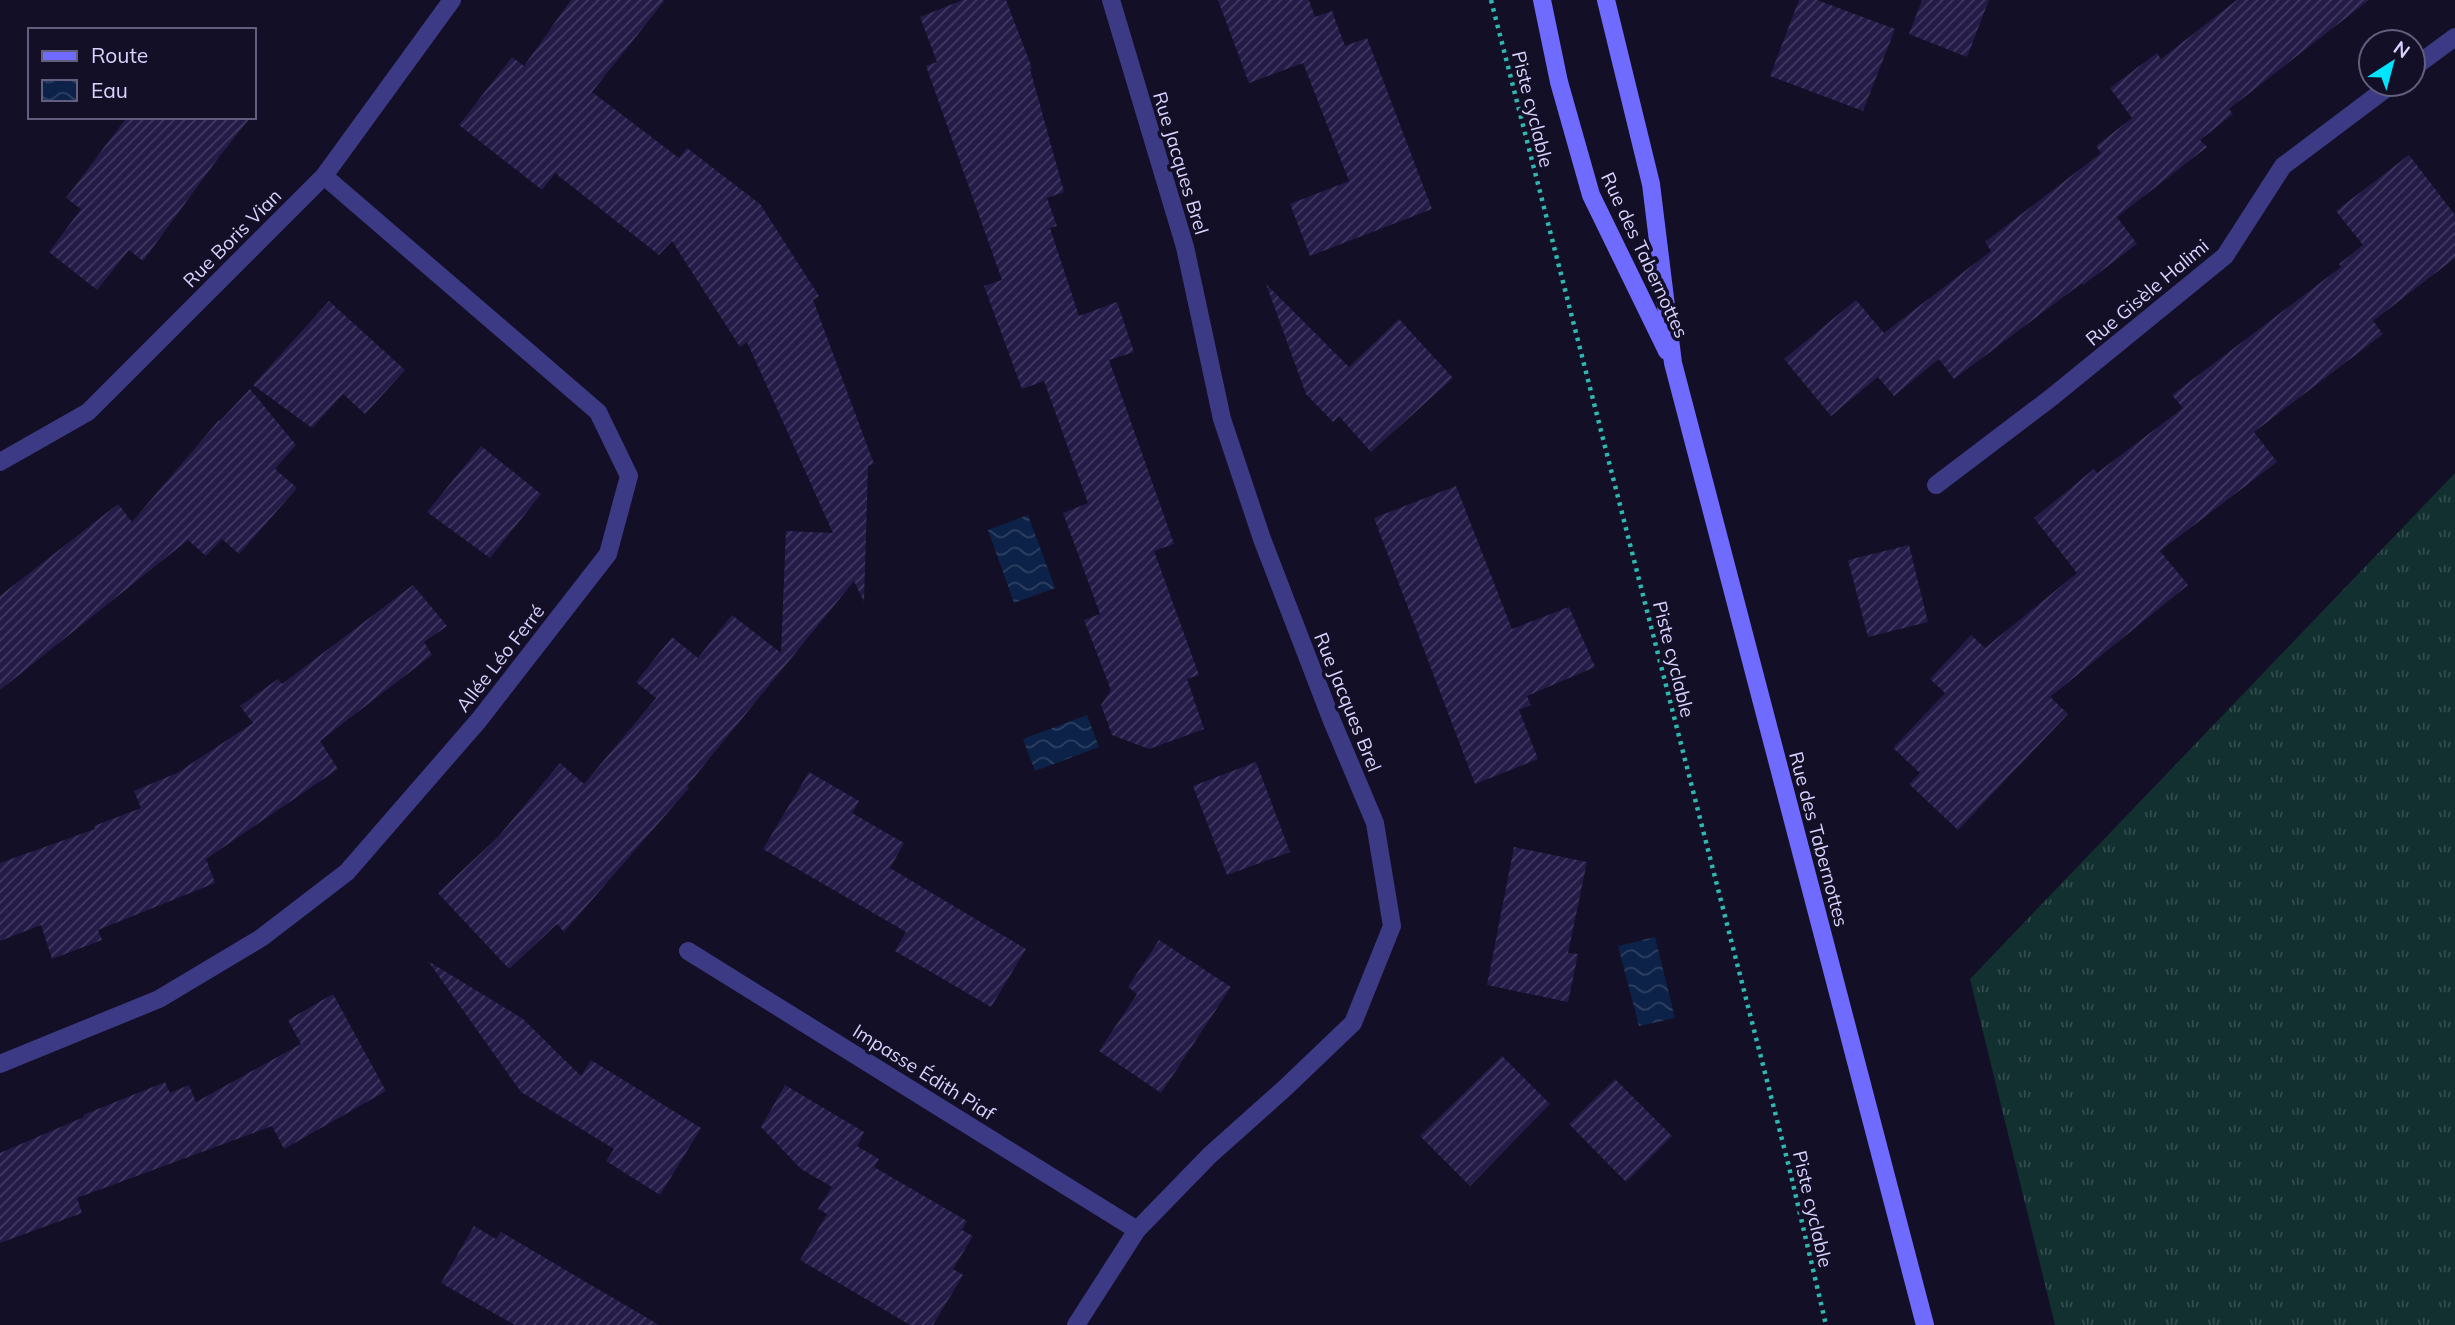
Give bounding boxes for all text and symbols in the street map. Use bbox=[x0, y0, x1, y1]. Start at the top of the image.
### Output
legend bbox=[28, 28, 256, 119]
north arrow bbox=[2357, 28, 2427, 98]
text: N bbox=[2389, 35, 2415, 63]
text: Route bbox=[91, 42, 148, 68]
street label: Piste cyclable bbox=[1507, 48, 1559, 170]
text: Eau bbox=[91, 77, 128, 103]
street label: Rue Jacques Brel bbox=[1148, 89, 1214, 237]
street label: Rue des Tabernottes bbox=[1596, 168, 1694, 342]
street label: Rue Boris Vian bbox=[178, 184, 286, 292]
street label: Rue Gisèle Halimi bbox=[2080, 233, 2214, 351]
street label: Piste cyclable bbox=[1648, 598, 1700, 720]
street label: Allée Léo Ferré bbox=[451, 600, 549, 716]
street label: Rue Jacques Brel bbox=[1309, 629, 1387, 775]
street label: Rue des Tabernottes bbox=[1784, 749, 1854, 929]
street label: Impasse Édith Piaf bbox=[849, 1019, 1000, 1126]
street label: Piste cyclable bbox=[1788, 1148, 1838, 1270]

